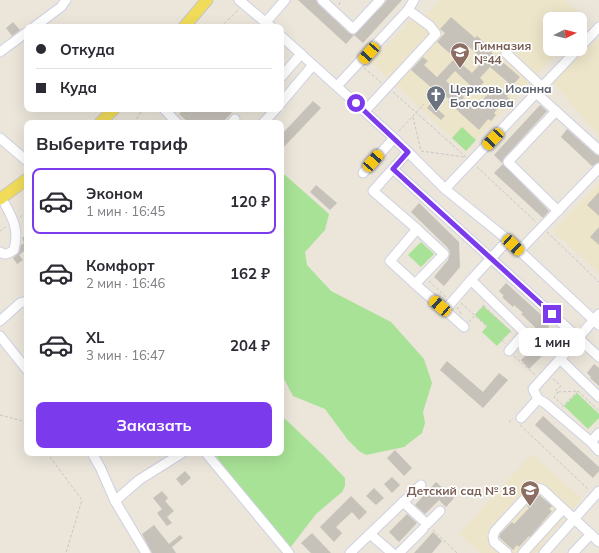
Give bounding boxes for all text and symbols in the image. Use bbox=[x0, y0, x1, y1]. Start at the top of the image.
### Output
north arrow bbox=[543, 12, 587, 56]
map controls bbox=[543, 12, 587, 56]
place label: Гимназия №44 bbox=[474, 38, 531, 67]
text: Откуда bbox=[60, 40, 115, 59]
car bbox=[357, 40, 381, 66]
school or university icon: Гимназия №44 bbox=[449, 41, 471, 69]
text: Куда bbox=[60, 78, 97, 97]
place label: Церковь Иоанна Богослова bbox=[450, 81, 552, 110]
church icon: Церковь Иоанна Богослова bbox=[425, 84, 447, 112]
route start bbox=[347, 94, 365, 112]
car bbox=[480, 126, 506, 152]
text: Выберите тариф bbox=[36, 132, 188, 155]
car bbox=[361, 148, 385, 174]
icon: car bbox=[38, 183, 74, 219]
text: Эконом bbox=[86, 184, 143, 203]
text: 120 ₽ bbox=[230, 192, 270, 211]
text: 1 мин · 16:45 bbox=[86, 203, 165, 219]
car bbox=[500, 232, 526, 258]
icon: car bbox=[38, 255, 74, 291]
text: Комфорт bbox=[86, 256, 155, 275]
text: 162 ₽ bbox=[230, 264, 270, 283]
text: 2 мин · 16:46 bbox=[86, 275, 165, 291]
car bbox=[427, 294, 453, 318]
route end bbox=[543, 305, 561, 323]
icon: car bbox=[38, 327, 74, 363]
text: XL bbox=[86, 328, 104, 347]
callout: 1 мин bbox=[519, 328, 585, 356]
text: 1 мин bbox=[534, 334, 570, 350]
text: 204 ₽ bbox=[230, 336, 270, 355]
text: 3 мин · 16:47 bbox=[86, 347, 165, 363]
button: Заказать bbox=[36, 402, 272, 448]
school or university icon: Детский сад № 18 bbox=[519, 479, 541, 507]
place label: Детский сад № 18 bbox=[407, 483, 516, 498]

